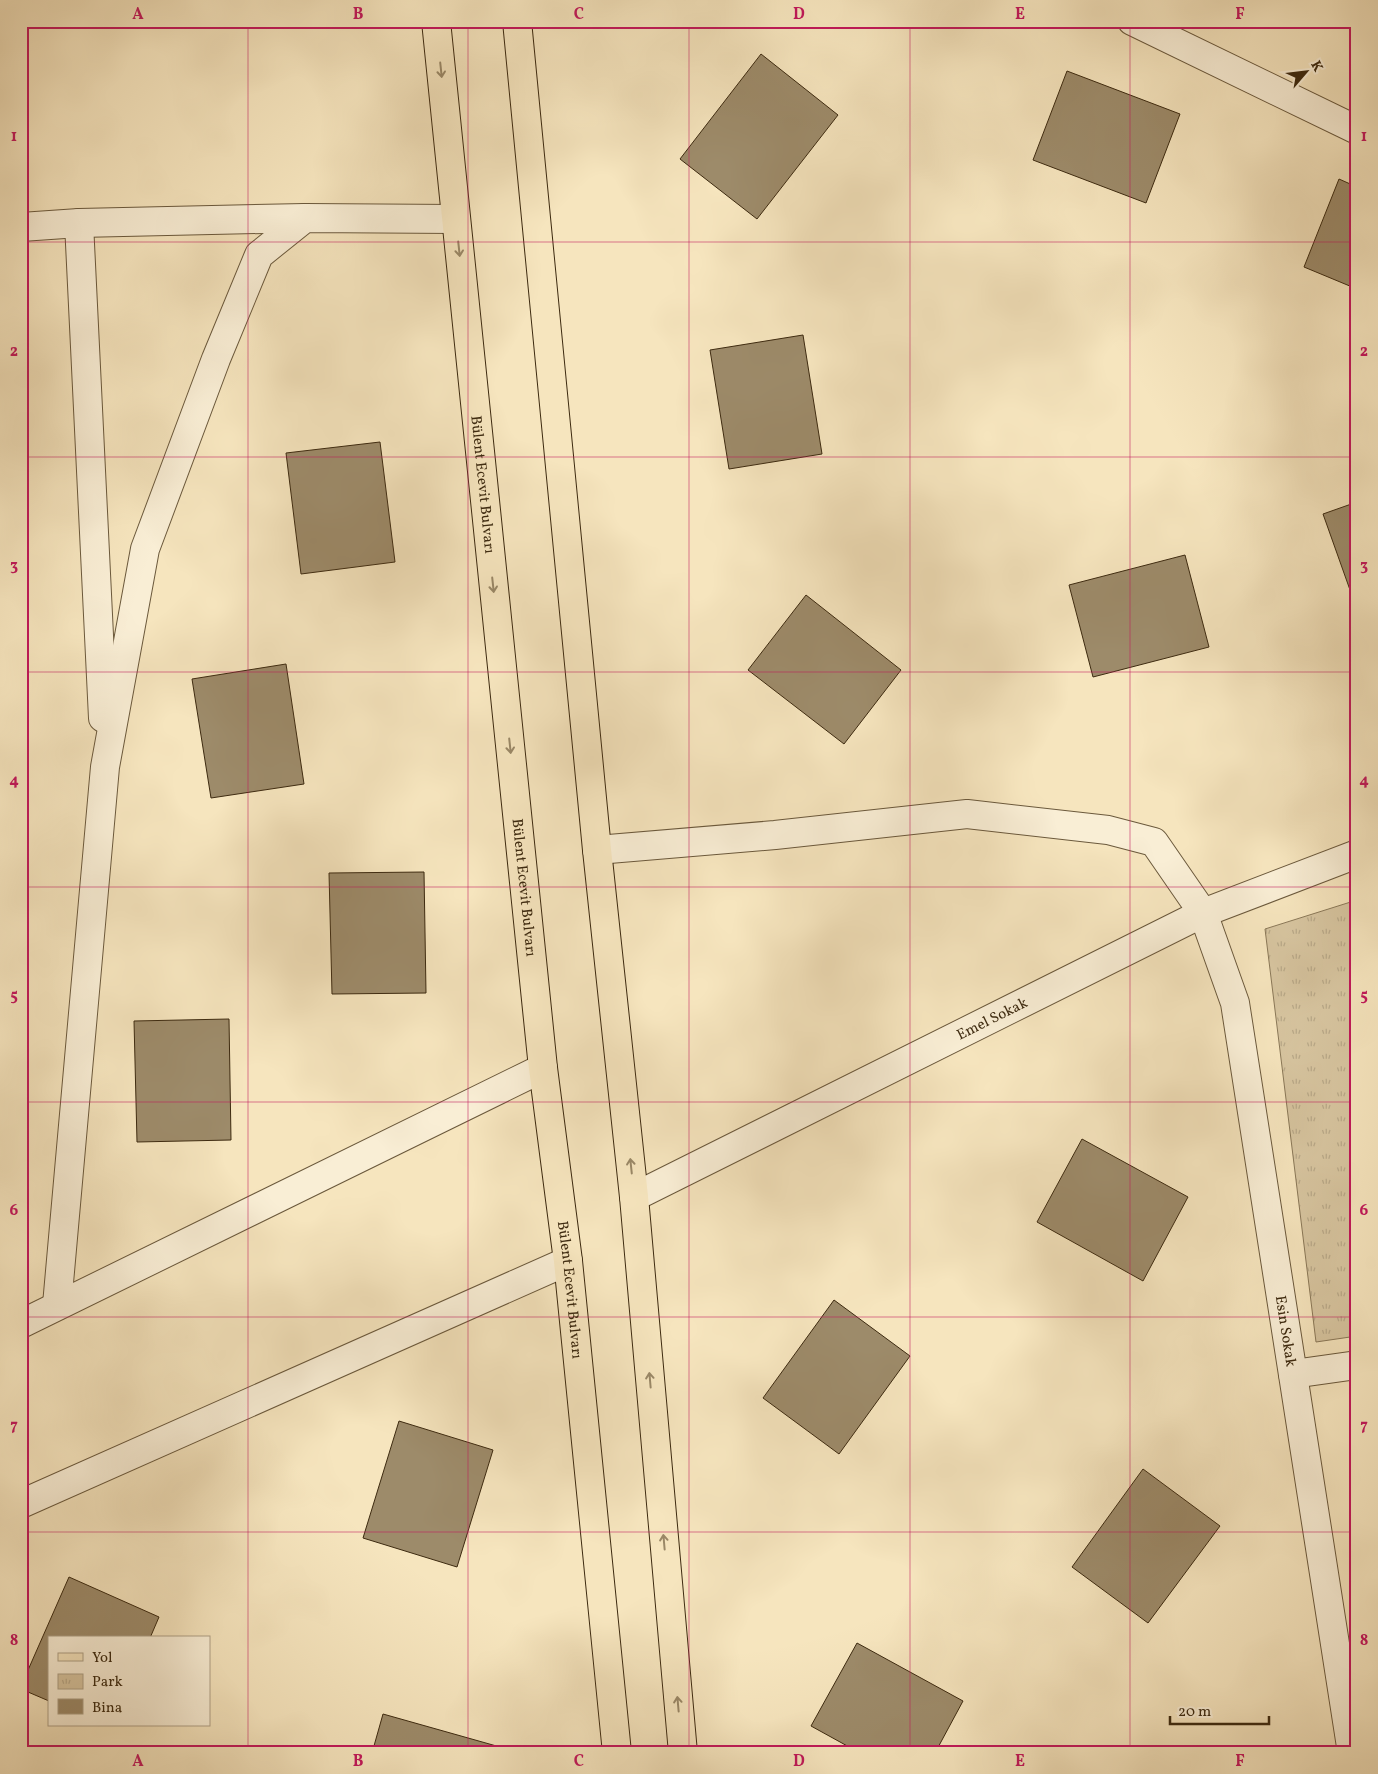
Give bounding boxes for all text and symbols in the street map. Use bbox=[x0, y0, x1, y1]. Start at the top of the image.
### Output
text: A bbox=[132, 4, 144, 26]
text: B bbox=[353, 4, 364, 26]
text: C bbox=[574, 4, 584, 26]
text: D bbox=[793, 4, 805, 26]
text: E bbox=[1015, 4, 1025, 26]
text: F bbox=[1235, 4, 1245, 26]
north arrow bbox=[1280, 48, 1330, 98]
text: K bbox=[1305, 58, 1327, 76]
one-way arrow bbox=[436, 61, 445, 77]
text: 1 bbox=[11, 126, 17, 148]
text: 1 bbox=[1361, 126, 1367, 148]
one-way arrow bbox=[454, 241, 463, 257]
text: 2 bbox=[10, 341, 18, 363]
text: 2 bbox=[1360, 341, 1368, 363]
street label: Bülent Ecevit Bulvarı bbox=[464, 415, 499, 555]
text: 3 bbox=[10, 555, 18, 577]
text: 3 bbox=[1360, 555, 1368, 577]
one-way arrow bbox=[488, 576, 498, 592]
one-way arrow bbox=[505, 738, 515, 754]
text: 4 bbox=[9, 770, 19, 792]
text: 4 bbox=[1359, 770, 1369, 792]
street label: Bülent Ecevit Bulvarı bbox=[506, 818, 541, 958]
text: 5 bbox=[10, 985, 18, 1007]
text: 5 bbox=[1360, 985, 1368, 1007]
street label: Emel Sokak bbox=[953, 993, 1032, 1046]
one-way arrow bbox=[626, 1159, 636, 1175]
text: 6 bbox=[10, 1200, 19, 1222]
text: 6 bbox=[1360, 1200, 1369, 1222]
street label: Bülent Ecevit Bulvarı bbox=[551, 1220, 587, 1360]
street label: Esin Sokak bbox=[1269, 1294, 1301, 1368]
one-way arrow bbox=[645, 1373, 655, 1389]
text: 7 bbox=[10, 1415, 18, 1437]
text: 7 bbox=[1360, 1415, 1368, 1437]
one-way arrow bbox=[659, 1535, 669, 1551]
text: 8 bbox=[10, 1630, 18, 1652]
text: 8 bbox=[1360, 1630, 1368, 1652]
legend bbox=[48, 1636, 210, 1726]
text: Yol bbox=[92, 1648, 112, 1669]
text: Park bbox=[92, 1672, 123, 1693]
scale bar bbox=[1170, 1694, 1269, 1726]
one-way arrow bbox=[674, 1696, 683, 1712]
text: Bina bbox=[92, 1698, 122, 1719]
text: 20 m bbox=[1178, 1702, 1211, 1723]
text: A bbox=[132, 1751, 144, 1773]
text: B bbox=[353, 1751, 364, 1773]
text: C bbox=[574, 1751, 584, 1773]
text: D bbox=[793, 1751, 805, 1773]
text: E bbox=[1015, 1751, 1025, 1773]
text: F bbox=[1235, 1751, 1245, 1773]

